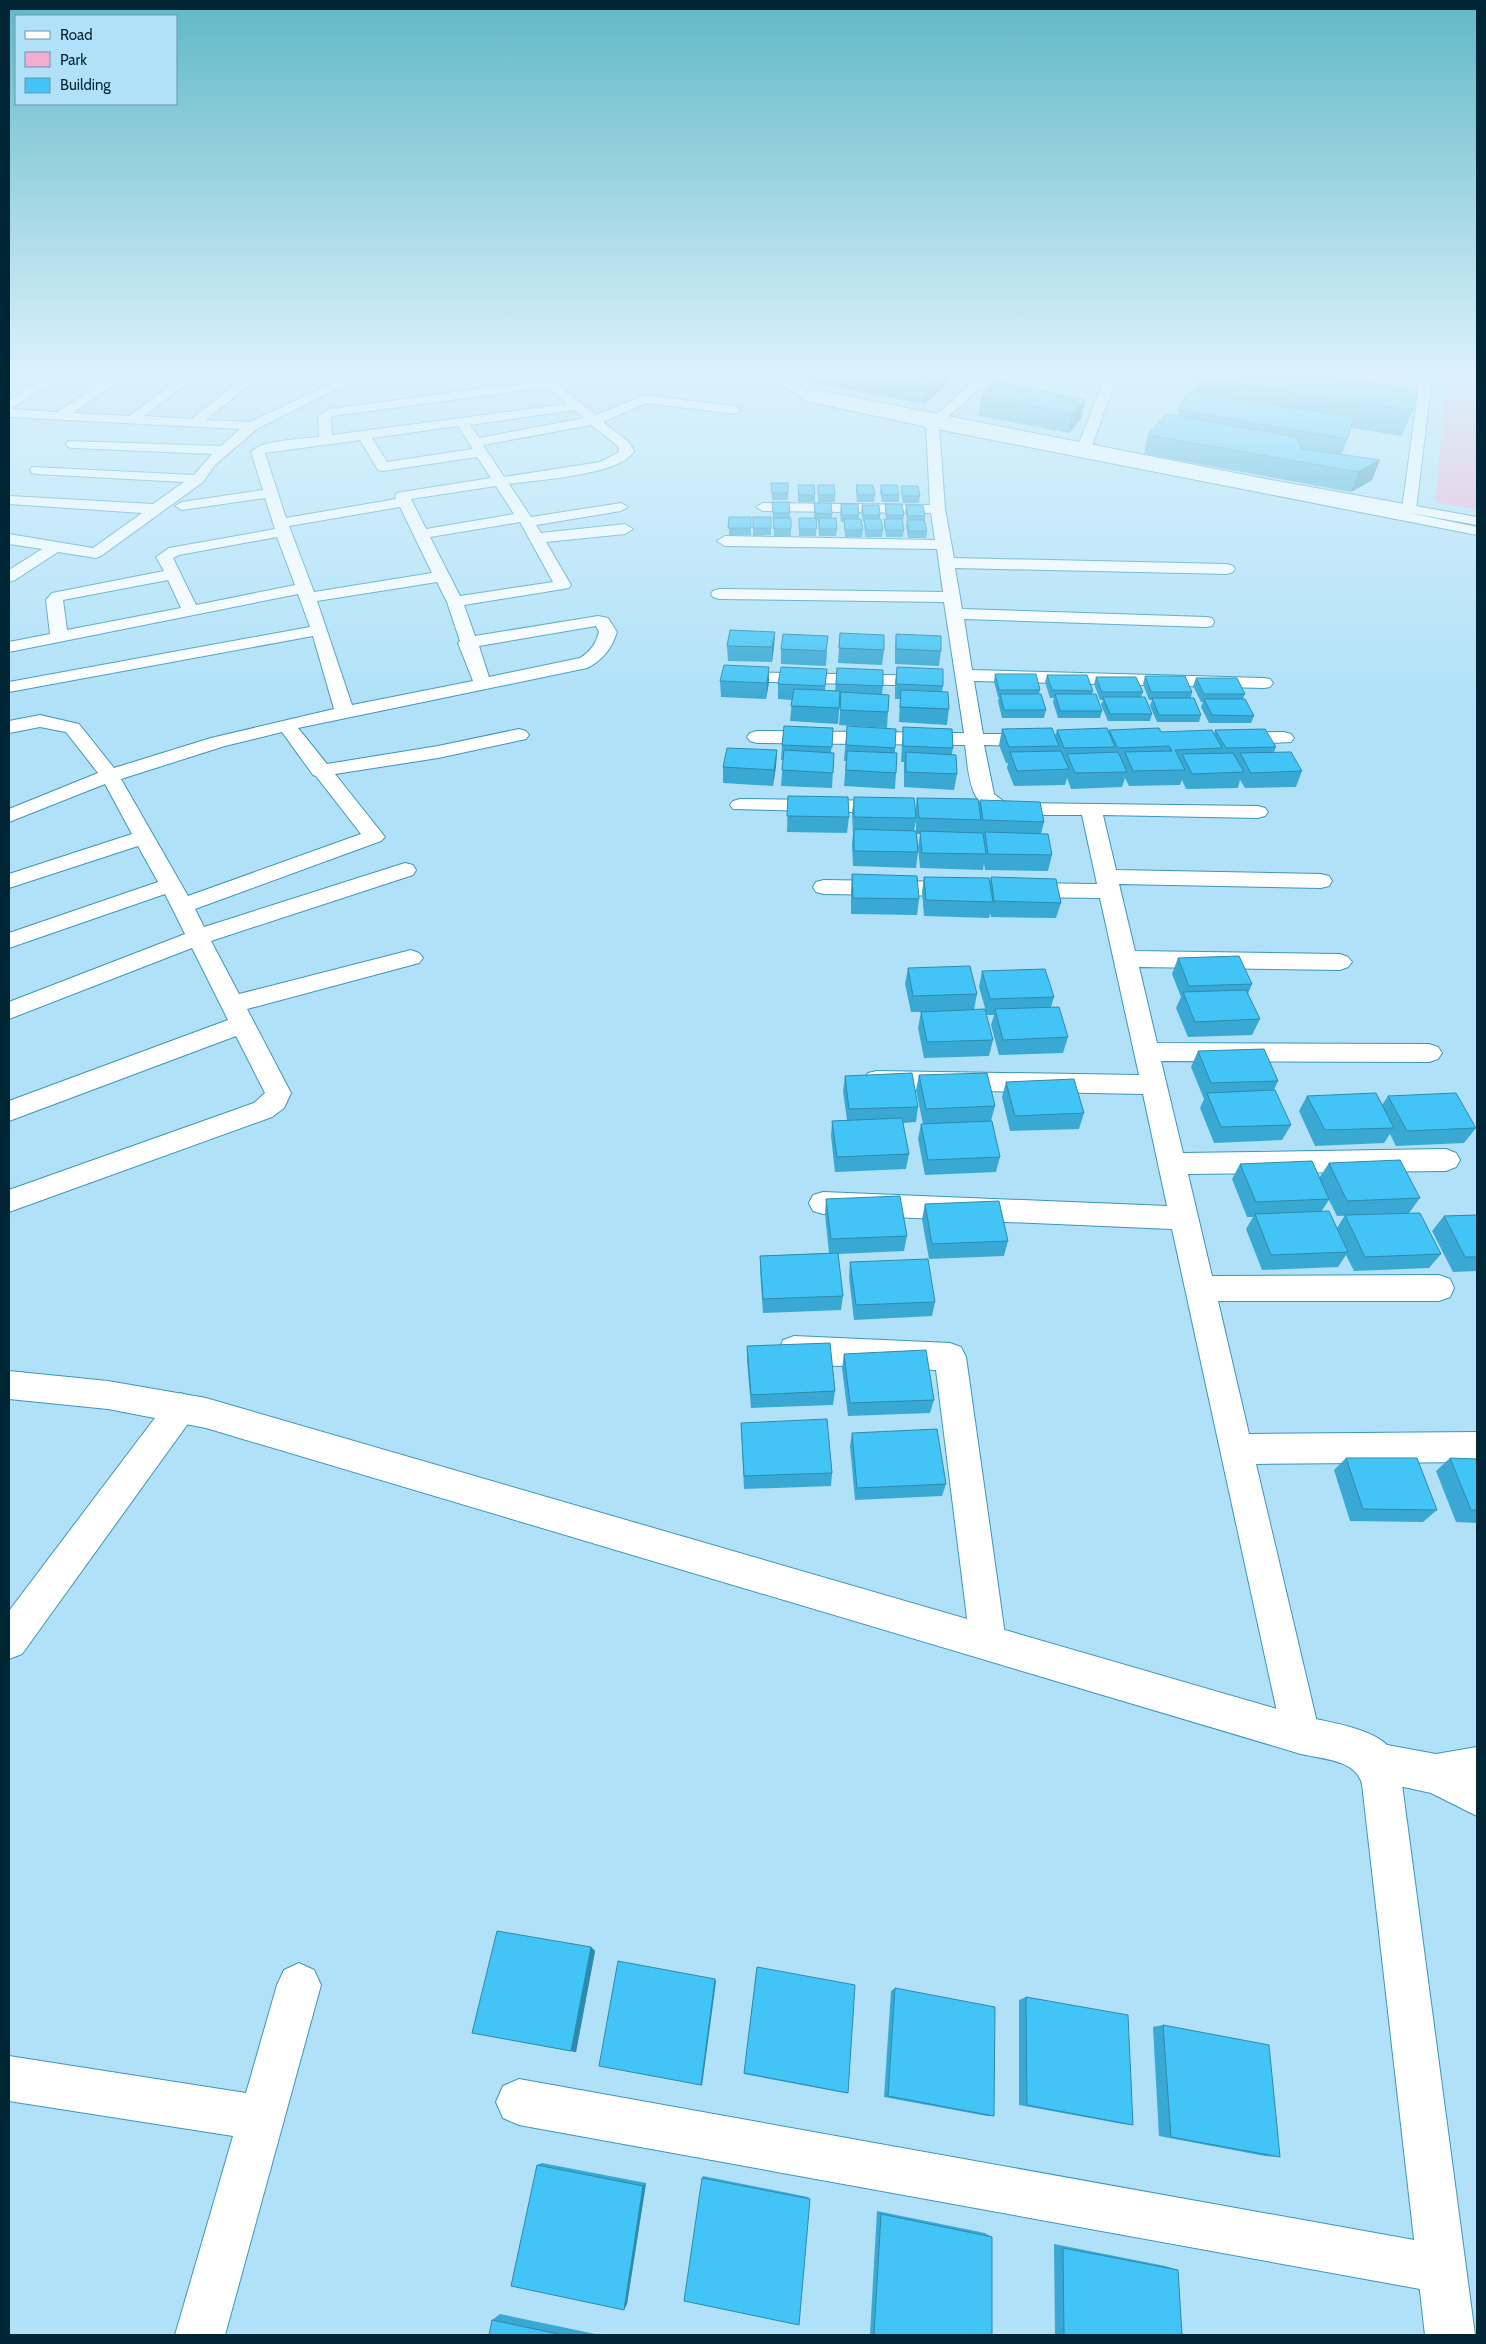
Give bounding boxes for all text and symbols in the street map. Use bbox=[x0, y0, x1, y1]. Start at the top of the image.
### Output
legend bbox=[15, 15, 178, 105]
text: Road bbox=[60, 26, 93, 44]
text: Park bbox=[60, 51, 87, 69]
text: Building bbox=[60, 76, 111, 94]

